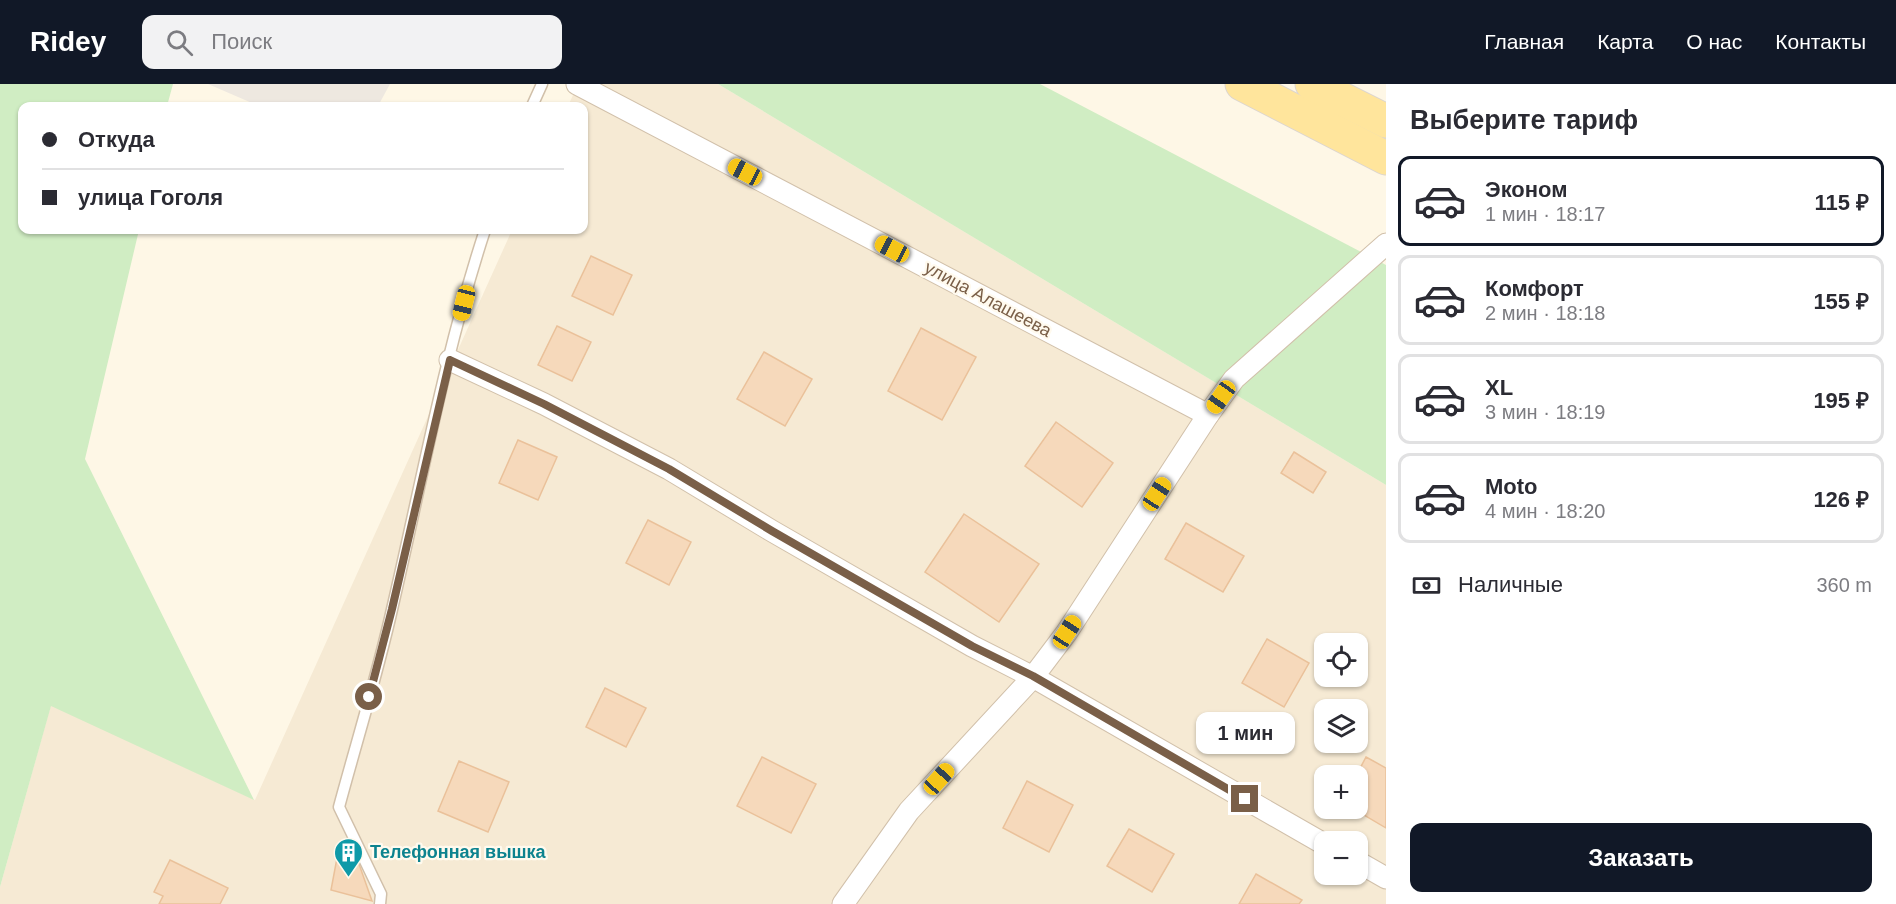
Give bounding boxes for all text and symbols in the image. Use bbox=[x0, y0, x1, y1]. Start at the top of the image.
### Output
search box bbox=[142, 15, 562, 69]
text: Ridey bbox=[30, 26, 106, 57]
icon: search bbox=[163, 26, 196, 59]
text: Поиск bbox=[211, 29, 272, 54]
text: Главная bbox=[1484, 30, 1564, 53]
text: Карта bbox=[1597, 30, 1653, 53]
text: О нас bbox=[1686, 30, 1742, 53]
text: Контакты bbox=[1775, 30, 1866, 53]
text: Выберите тариф bbox=[1410, 105, 1638, 135]
text: Откуда bbox=[78, 127, 155, 152]
car bbox=[725, 156, 765, 188]
icon: car bbox=[1413, 174, 1467, 228]
text: Эконом bbox=[1485, 177, 1568, 202]
text: улица Гоголя bbox=[78, 185, 223, 210]
text: 115 ₽ bbox=[1815, 190, 1869, 215]
text: 1 мин · 18:17 bbox=[1485, 203, 1605, 225]
car bbox=[872, 233, 912, 265]
street label: улица Алашеева bbox=[921, 257, 1056, 341]
icon: car bbox=[1413, 273, 1467, 327]
text: Комфорт bbox=[1485, 276, 1584, 301]
car bbox=[451, 283, 477, 323]
text: 155 ₽ bbox=[1813, 289, 1869, 314]
text: 2 мин · 18:18 bbox=[1485, 302, 1605, 324]
icon: car bbox=[1413, 372, 1467, 426]
text: XL bbox=[1485, 375, 1513, 400]
car bbox=[1203, 377, 1239, 417]
text: 195 ₽ bbox=[1813, 388, 1869, 413]
text: 3 мин · 18:19 bbox=[1485, 401, 1605, 423]
icon: car bbox=[1413, 471, 1467, 525]
car bbox=[1140, 474, 1174, 514]
text: Moto bbox=[1485, 474, 1538, 499]
text: 126 ₽ bbox=[1813, 487, 1869, 512]
text: 4 мин · 18:20 bbox=[1485, 500, 1605, 522]
icon: cash bbox=[1410, 569, 1443, 602]
text: Наличные bbox=[1458, 572, 1563, 597]
text: 360 m bbox=[1816, 574, 1872, 596]
car bbox=[1050, 612, 1084, 652]
map controls bbox=[1314, 633, 1368, 885]
button: locate bbox=[1314, 633, 1368, 687]
route start bbox=[355, 683, 382, 710]
button: layers bbox=[1314, 699, 1368, 753]
callout: 1 мин bbox=[1196, 712, 1294, 754]
text: 1 мин bbox=[1218, 722, 1273, 744]
car bbox=[920, 760, 958, 798]
button: + bbox=[1314, 765, 1368, 819]
route end bbox=[1231, 785, 1258, 812]
button: Заказать bbox=[1410, 823, 1872, 892]
button: − bbox=[1314, 831, 1368, 885]
building icon: Телефонная вышка bbox=[333, 836, 365, 878]
place label: Телефонная вышка bbox=[370, 842, 547, 862]

